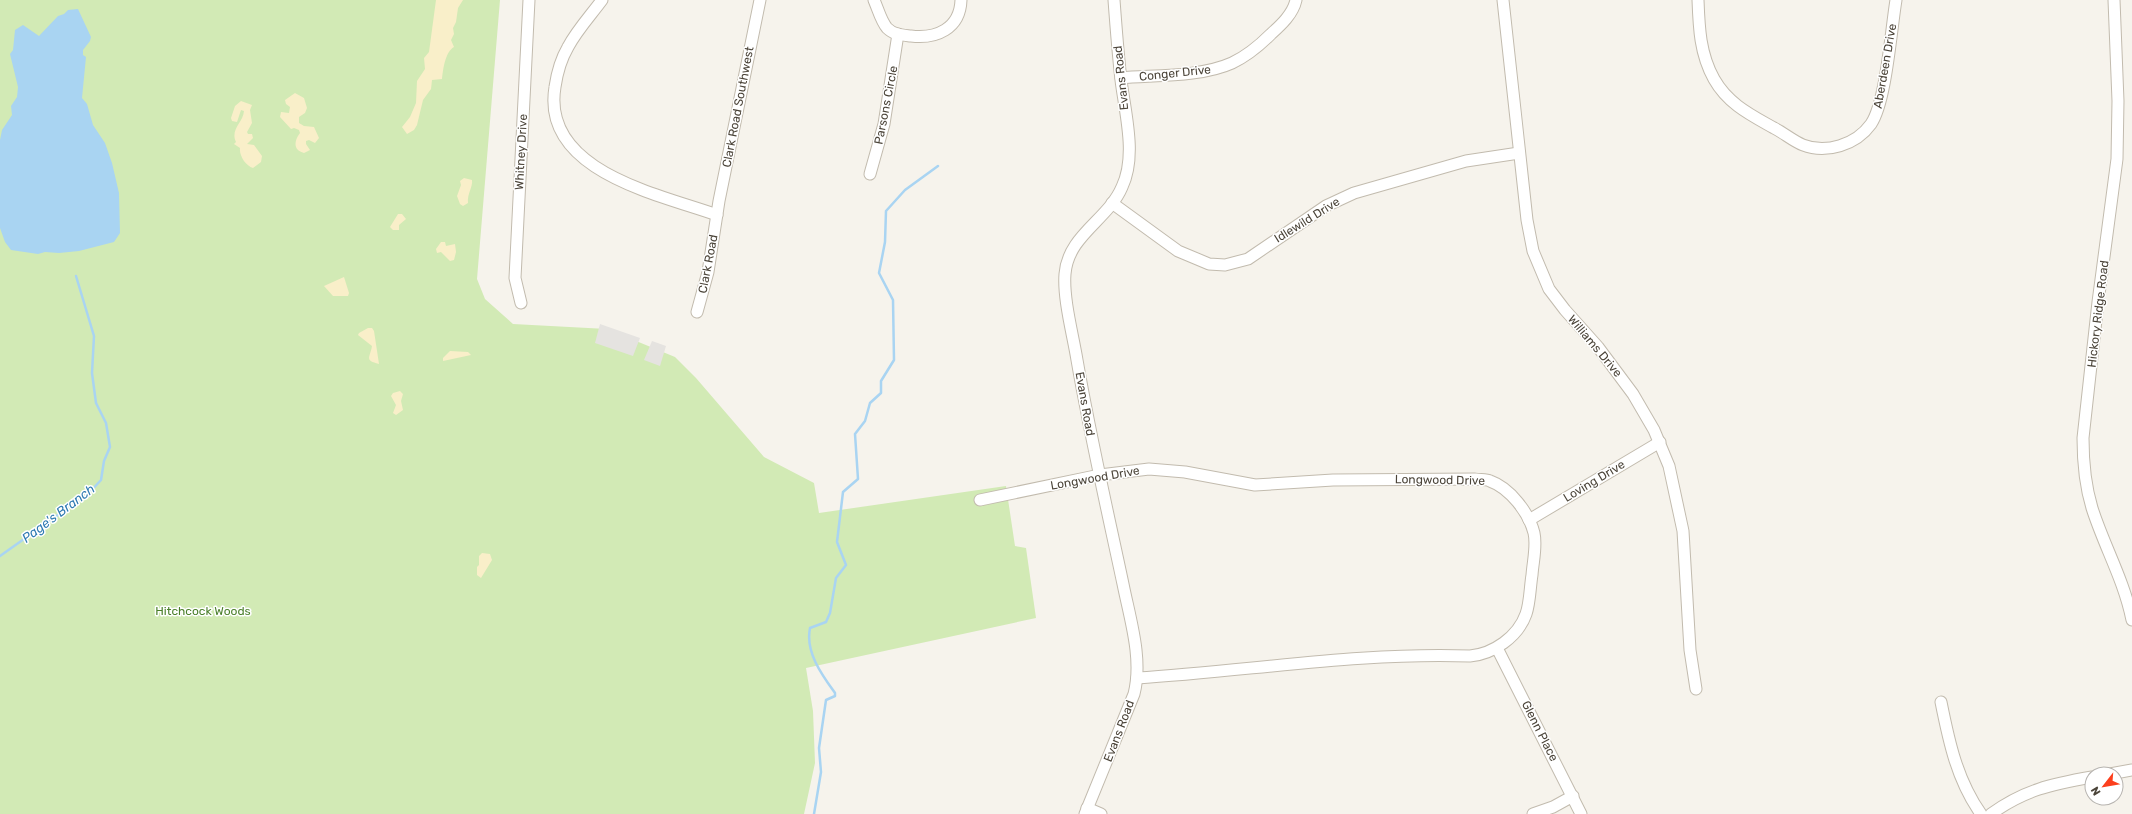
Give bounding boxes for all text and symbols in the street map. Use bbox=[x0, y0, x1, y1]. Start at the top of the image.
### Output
street label: Aberdeen Drive bbox=[1871, 22, 1899, 110]
street label: Clark Road Southwest bbox=[719, 45, 757, 169]
street label: Evans Road bbox=[1111, 45, 1131, 111]
street label: Conger Drive bbox=[1138, 62, 1212, 84]
street label: Parsons Circle bbox=[872, 64, 901, 145]
street label: Whitney Drive bbox=[512, 113, 530, 191]
street label: Idlewild Drive bbox=[1272, 194, 1342, 246]
street label: Clark Road bbox=[695, 233, 721, 295]
street label: Hickory Ridge Road bbox=[2084, 260, 2112, 368]
street label: Williams Drive bbox=[1565, 312, 1625, 380]
street label: Evans Road bbox=[1072, 371, 1098, 437]
street label: Loving Drive bbox=[1561, 457, 1627, 505]
street label: Longwood Drive bbox=[1049, 463, 1141, 493]
street label: Longwood Drive bbox=[1395, 472, 1485, 488]
water label: Page's Branch bbox=[19, 481, 98, 546]
park label: Hitchcock Woods bbox=[155, 604, 251, 618]
street label: Evans Road bbox=[1101, 698, 1137, 764]
street label: Glenn Place bbox=[1519, 698, 1561, 764]
north arrow bbox=[2084, 766, 2124, 806]
text: N bbox=[2088, 784, 2103, 798]

